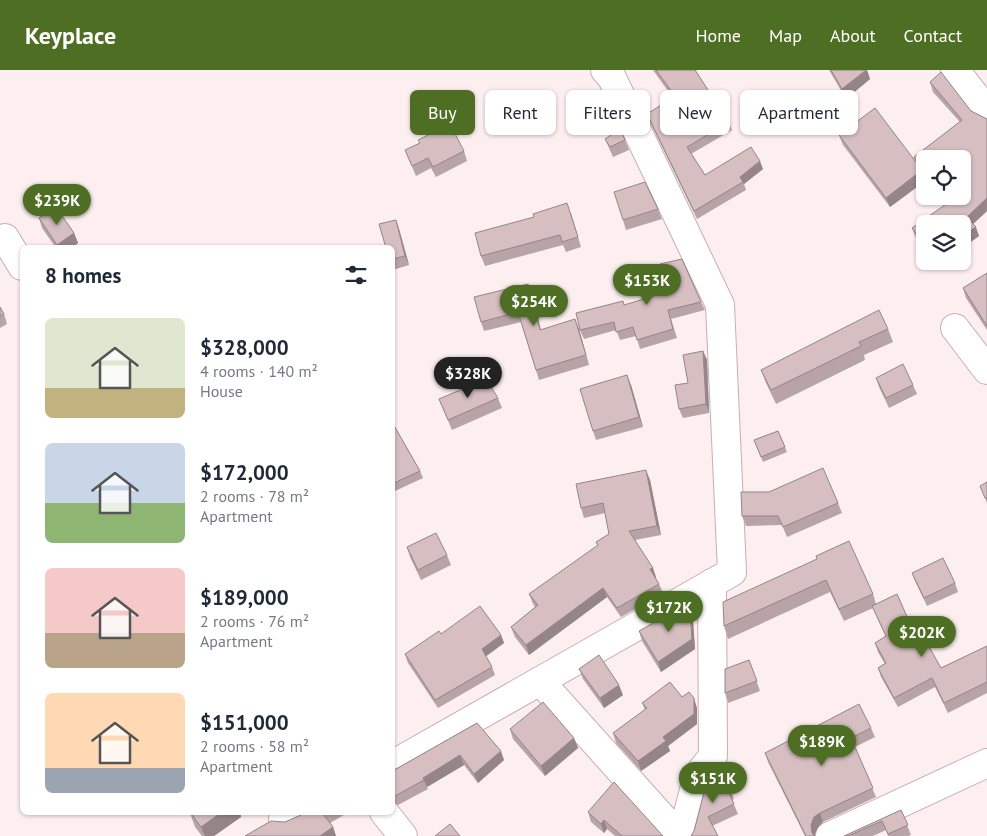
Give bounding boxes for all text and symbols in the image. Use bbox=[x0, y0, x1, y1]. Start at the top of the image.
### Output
text: Keyplace bbox=[25, 20, 116, 51]
text: Home bbox=[695, 24, 741, 47]
text: Map bbox=[769, 24, 802, 47]
text: About bbox=[830, 24, 876, 47]
text: Contact bbox=[904, 24, 962, 47]
chip: Buy bbox=[410, 90, 475, 135]
chip: Rent bbox=[485, 90, 556, 135]
chip: Filters bbox=[566, 90, 650, 135]
chip: New bbox=[660, 90, 730, 135]
chip: Apartment bbox=[740, 90, 858, 135]
map controls bbox=[916, 150, 971, 270]
button: locate bbox=[916, 150, 971, 205]
pin: $239K bbox=[22, 184, 92, 226]
text: $239K bbox=[34, 190, 80, 210]
button: layers bbox=[916, 215, 971, 270]
icon: filters bbox=[342, 261, 370, 289]
text: 8 homes bbox=[45, 262, 121, 289]
pin: $153K bbox=[612, 264, 682, 306]
text: $153K bbox=[624, 270, 670, 290]
pin: $254K bbox=[499, 284, 569, 327]
text: $254K bbox=[511, 291, 557, 311]
text: $328,000 bbox=[200, 334, 289, 361]
icon: home bbox=[85, 338, 145, 398]
pin: $328K bbox=[433, 356, 503, 399]
text: 4 rooms · 140 m² bbox=[200, 361, 318, 381]
text: $328K bbox=[445, 363, 491, 383]
text: House bbox=[200, 381, 243, 401]
text: $172,000 bbox=[200, 459, 289, 486]
icon: home bbox=[85, 463, 145, 523]
text: 2 rooms · 78 m² bbox=[200, 486, 309, 506]
text: Apartment bbox=[200, 506, 273, 526]
text: $189,000 bbox=[200, 584, 289, 611]
icon: home bbox=[85, 588, 145, 648]
pin: $172K bbox=[634, 590, 704, 633]
text: $172K bbox=[646, 597, 692, 617]
text: 2 rooms · 76 m² bbox=[200, 611, 309, 631]
pin: $202K bbox=[887, 616, 957, 658]
text: $202K bbox=[899, 622, 945, 642]
text: Apartment bbox=[200, 631, 273, 651]
text: $151,000 bbox=[200, 709, 289, 736]
icon: home bbox=[85, 713, 145, 773]
pin: $189K bbox=[787, 724, 857, 767]
text: $189K bbox=[799, 731, 845, 751]
text: 2 rooms · 58 m² bbox=[200, 736, 309, 756]
text: Apartment bbox=[200, 756, 273, 776]
pin: $151K bbox=[678, 762, 748, 804]
text: $151K bbox=[690, 768, 736, 788]

